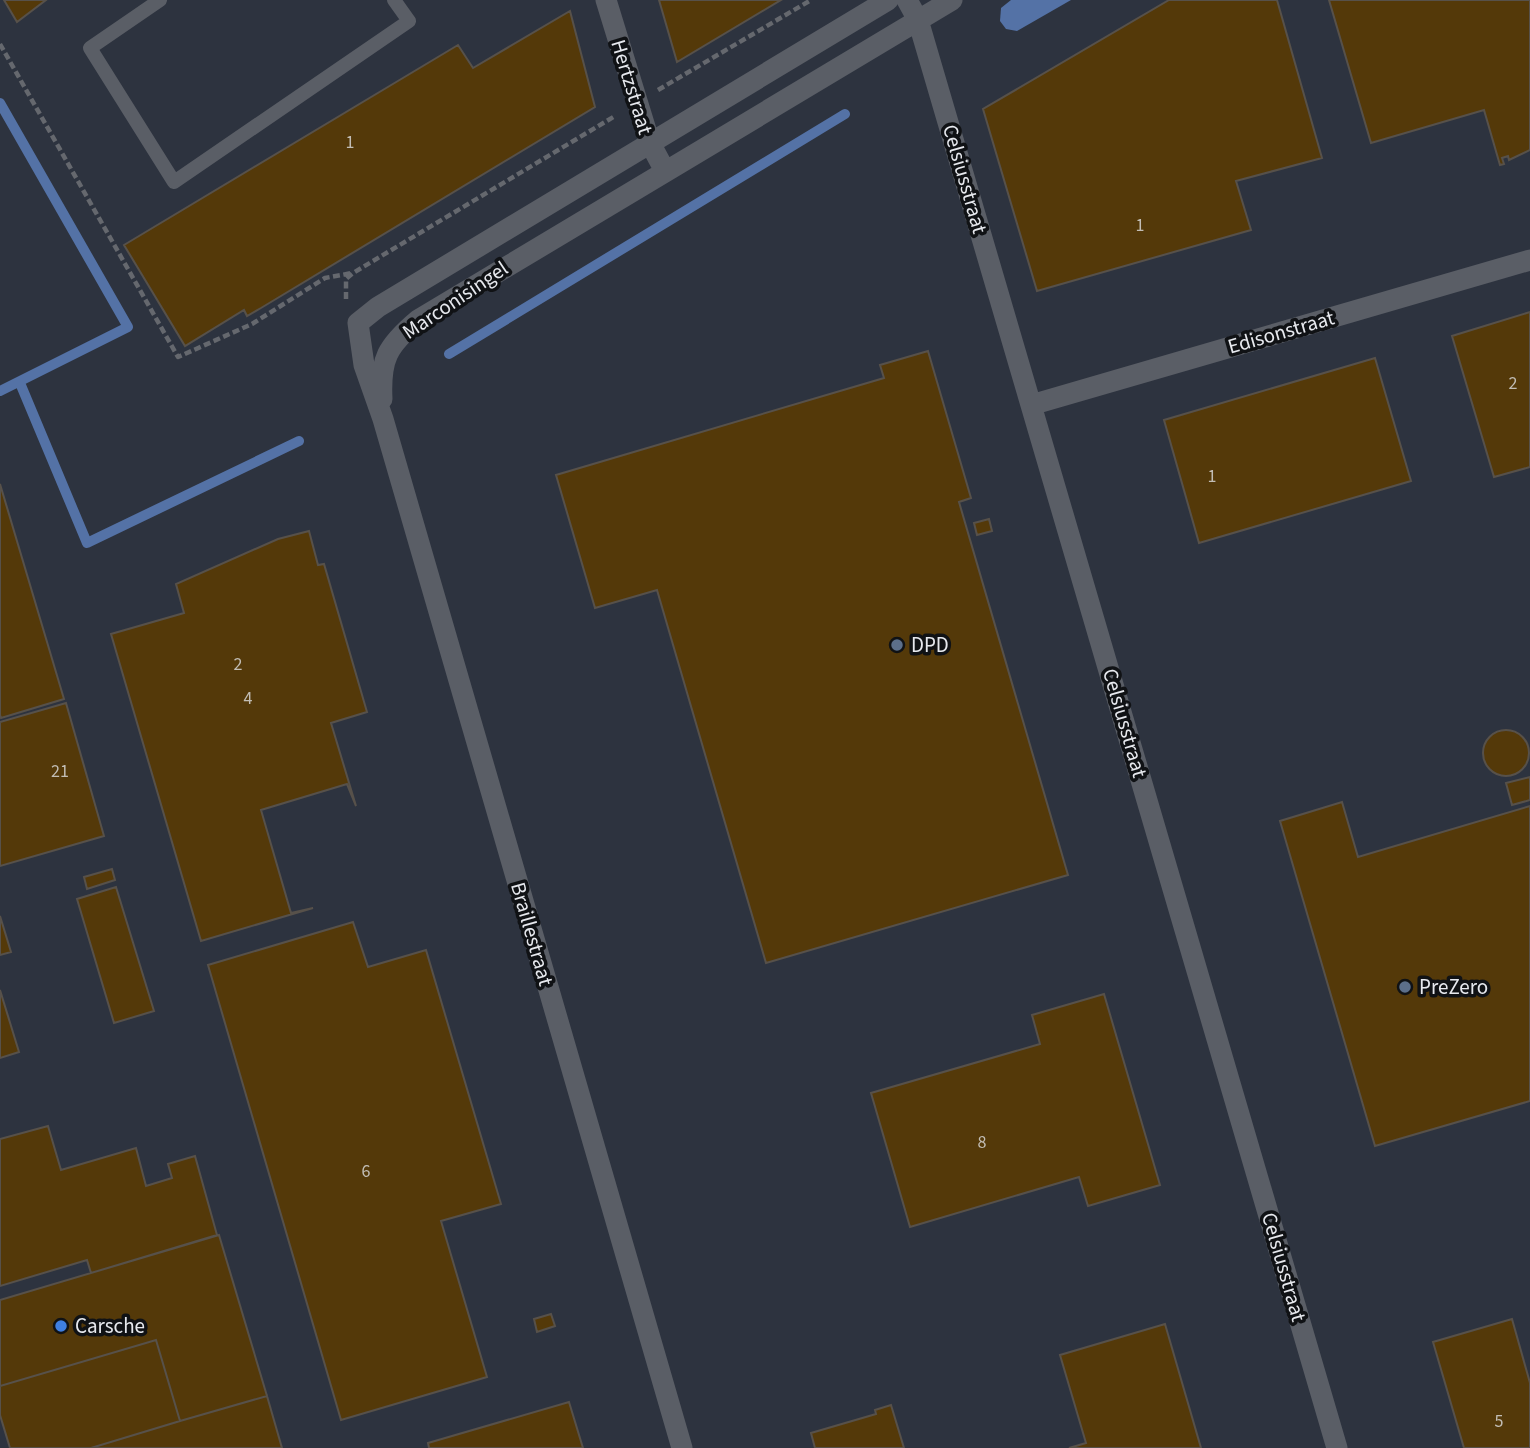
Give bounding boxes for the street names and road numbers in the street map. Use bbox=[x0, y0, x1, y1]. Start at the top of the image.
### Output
street label: Hertzstraat bbox=[603, 36, 661, 138]
street label: Celsiusstraat bbox=[935, 121, 995, 237]
street label: Marconisingel bbox=[396, 254, 514, 346]
street label: Edisonstraat bbox=[1224, 302, 1338, 362]
street label: Celsiusstraat bbox=[1095, 665, 1155, 781]
street label: Braillestraat bbox=[503, 879, 561, 989]
street label: Celsiusstraat bbox=[1254, 1209, 1314, 1325]

